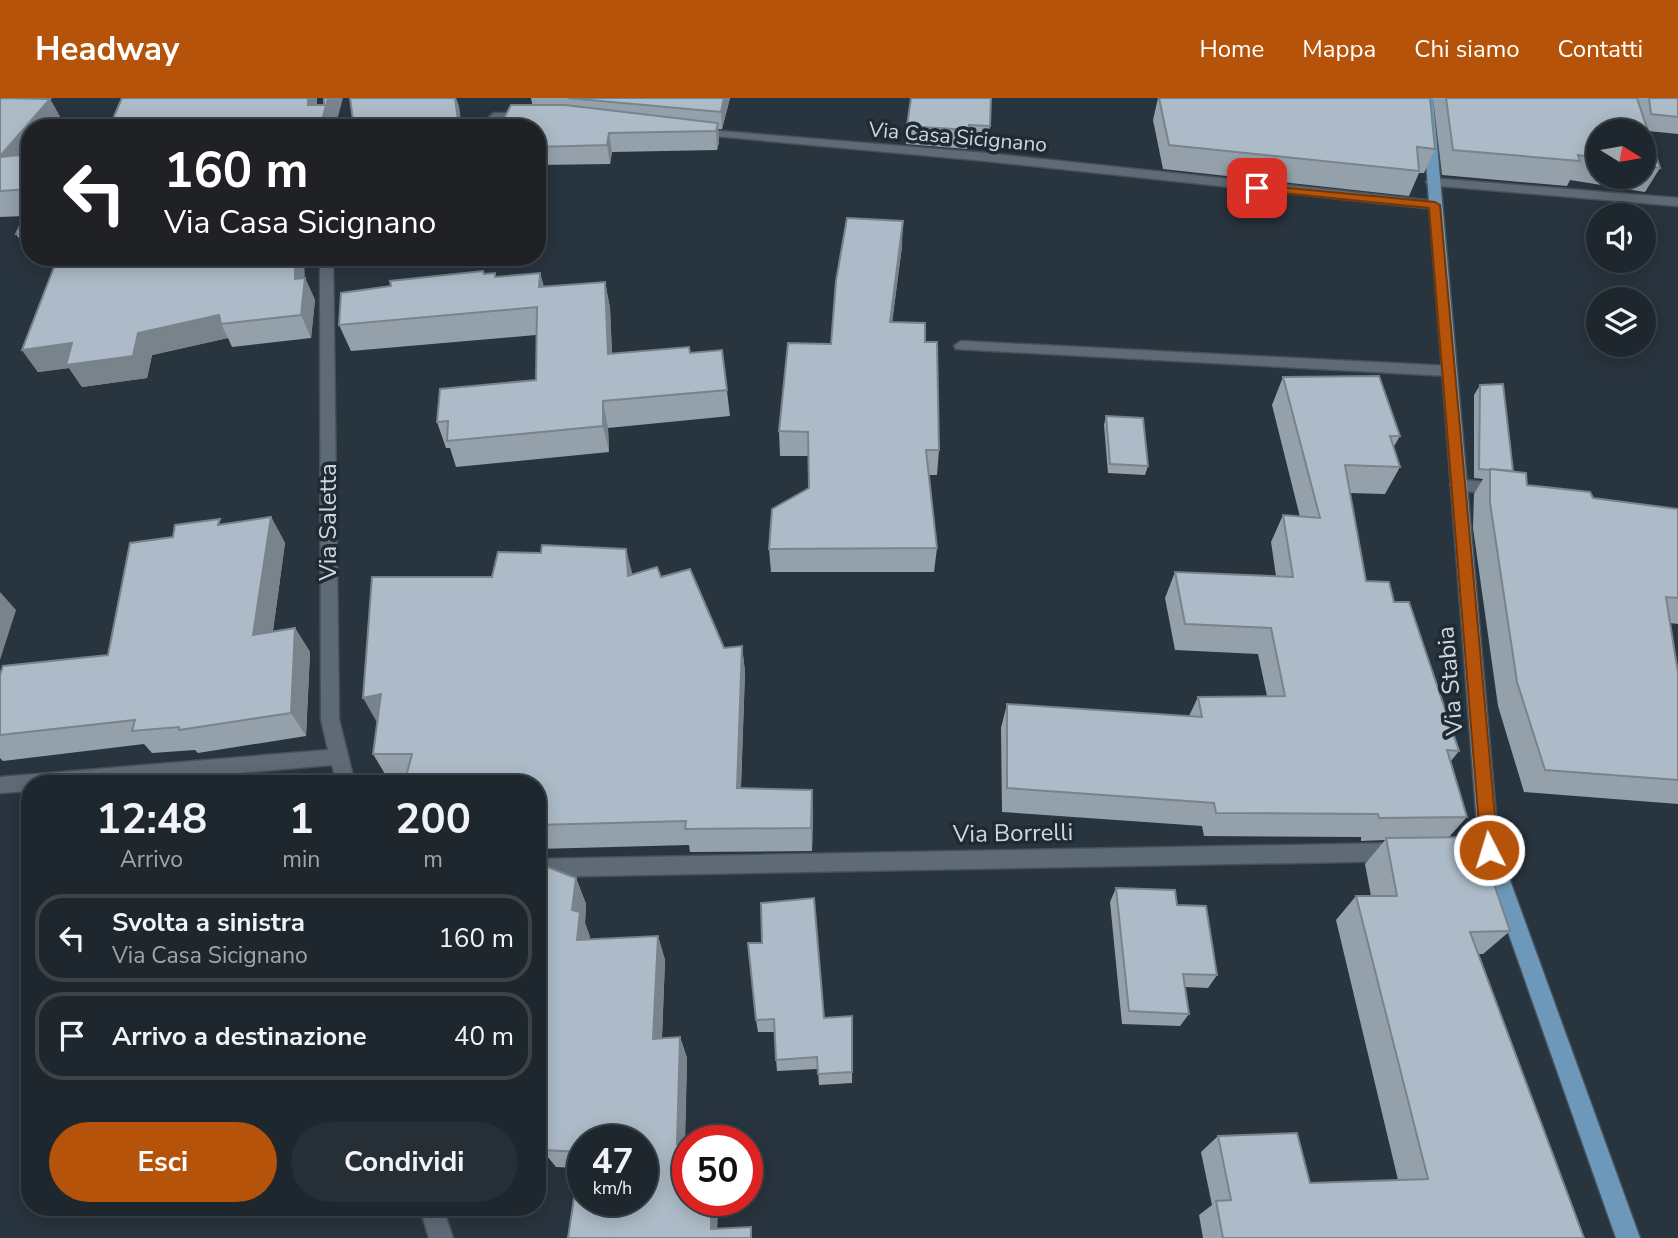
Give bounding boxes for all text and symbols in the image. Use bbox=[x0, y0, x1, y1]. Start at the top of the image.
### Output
text: Headway bbox=[35, 27, 179, 72]
text: Home bbox=[1199, 33, 1264, 65]
text: Mappa bbox=[1302, 33, 1376, 65]
text: Chi siamo bbox=[1414, 33, 1520, 65]
text: Contatti bbox=[1558, 33, 1643, 65]
street label: Via Casa Sicignano bbox=[867, 115, 1048, 159]
north arrow bbox=[1586, 119, 1656, 189]
map controls bbox=[1586, 119, 1656, 357]
text: 160 m bbox=[164, 137, 308, 204]
icon: left bbox=[49, 147, 140, 238]
pin bbox=[1227, 158, 1287, 218]
icon: arrive bbox=[1238, 169, 1276, 207]
text: Via Casa Sicignano bbox=[164, 201, 436, 244]
button: sound bbox=[1586, 203, 1656, 273]
button: layers bbox=[1586, 287, 1656, 357]
street label: Via Saletta bbox=[312, 463, 344, 582]
street label: Via Stabia bbox=[1429, 625, 1471, 738]
text: 12:48 bbox=[96, 791, 207, 848]
text: 1 bbox=[289, 791, 314, 848]
text: 200 bbox=[395, 791, 471, 848]
position arrow bbox=[1452, 813, 1526, 887]
street label: Via Borrelli bbox=[952, 816, 1073, 850]
text: Arrivo bbox=[120, 844, 183, 875]
text: min bbox=[282, 844, 320, 875]
text: m bbox=[423, 844, 443, 875]
text: Svolta a sinistra bbox=[112, 905, 305, 940]
icon: left bbox=[53, 919, 91, 957]
text: 160 m bbox=[438, 921, 514, 956]
text: Via Casa Sicignano bbox=[112, 940, 308, 971]
icon: arrive bbox=[53, 1017, 91, 1055]
text: Arrivo a destinazione bbox=[112, 1019, 367, 1054]
text: 40 m bbox=[454, 1019, 514, 1054]
button: Esci bbox=[49, 1122, 277, 1202]
button: Condividi bbox=[291, 1122, 518, 1202]
speed limit sign: 50 bbox=[672, 1125, 763, 1216]
text: 47 bbox=[591, 1138, 634, 1185]
text: km/h bbox=[593, 1176, 632, 1200]

